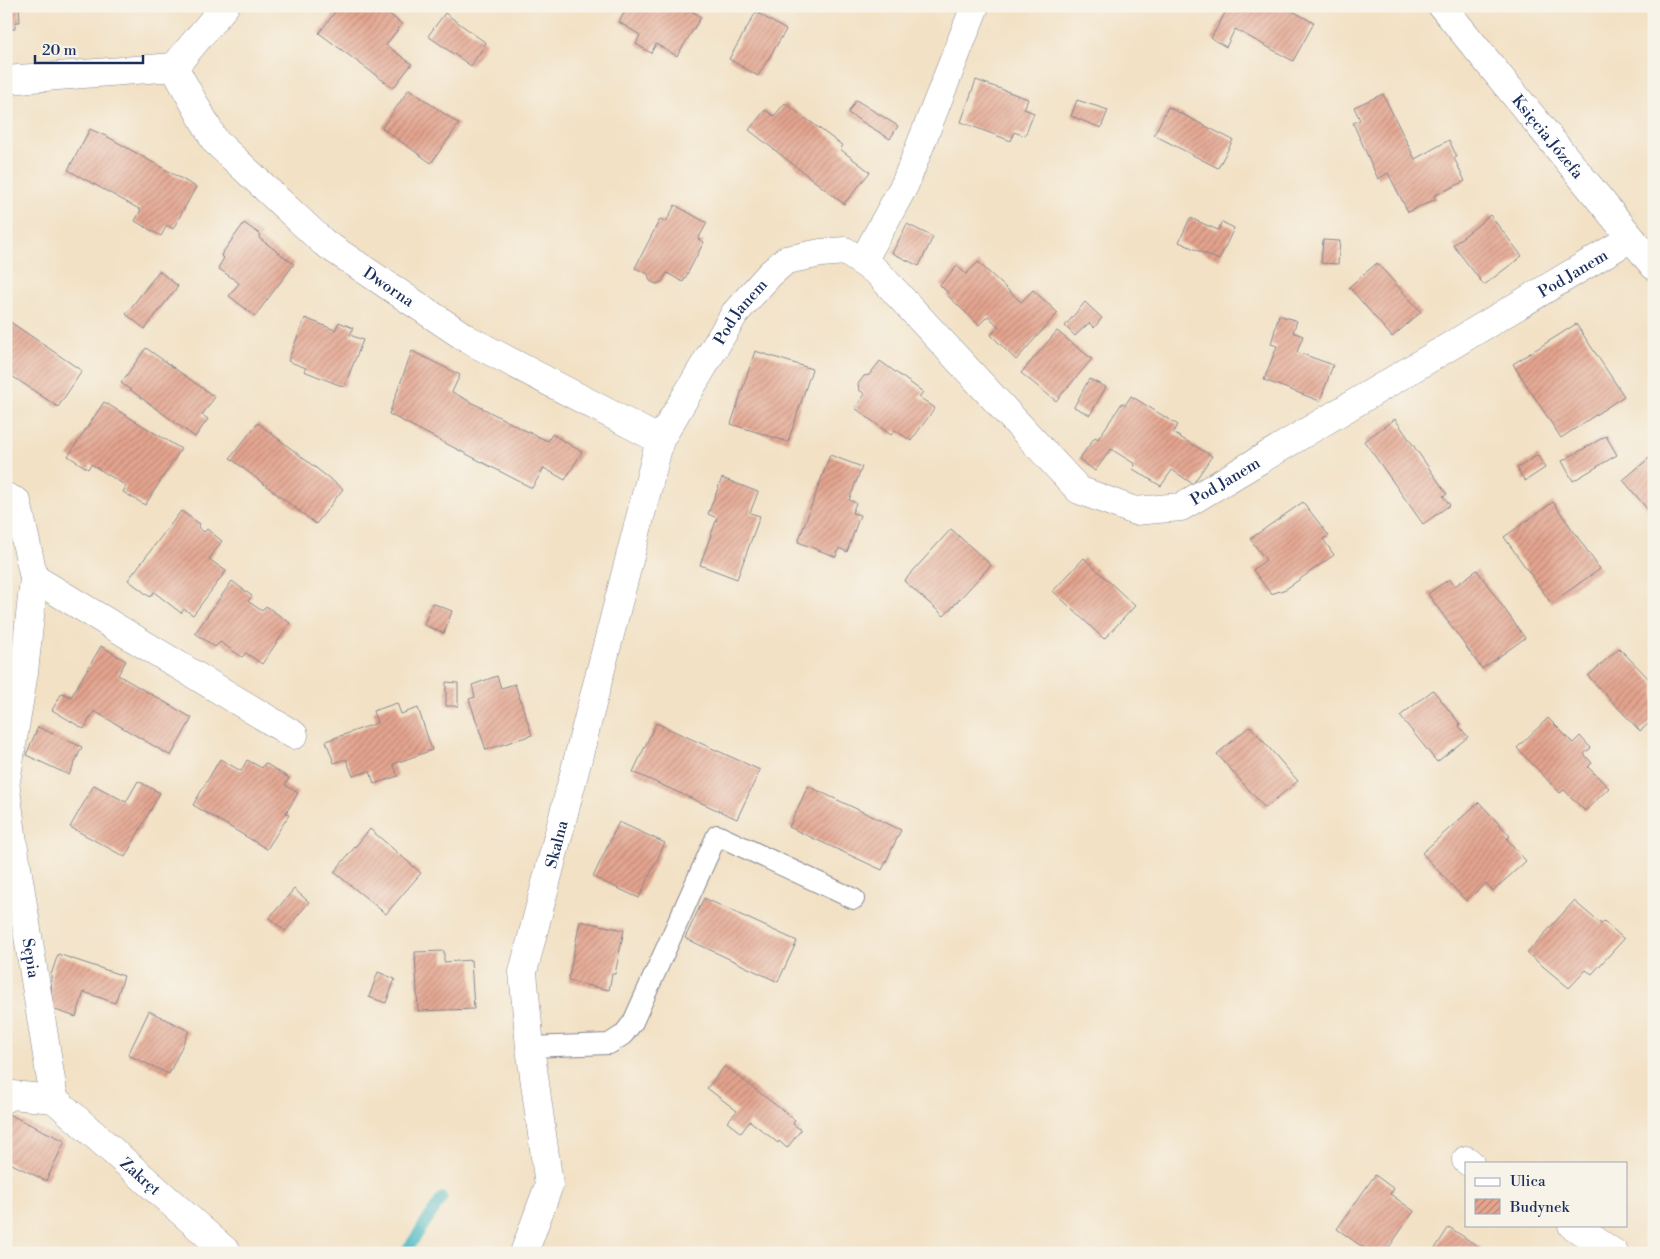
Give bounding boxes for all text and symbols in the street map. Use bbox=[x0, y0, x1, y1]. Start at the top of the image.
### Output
scale bar bbox=[35, 32, 142, 64]
text: 20 m bbox=[42, 41, 77, 60]
street label: Księcia Józefa bbox=[1507, 91, 1588, 184]
street label: Pod Janem bbox=[1535, 245, 1612, 302]
street label: Dworna bbox=[359, 263, 419, 312]
street label: Pod Janem bbox=[710, 275, 772, 349]
street label: Pod Janem bbox=[1187, 453, 1264, 510]
street label: Skalna bbox=[541, 818, 573, 871]
street label: Sępia bbox=[18, 937, 44, 980]
street label: Zakręt bbox=[116, 1153, 165, 1200]
legend bbox=[1465, 1162, 1628, 1226]
text: Ulica bbox=[1510, 1172, 1546, 1191]
text: Budynek bbox=[1509, 1198, 1571, 1217]

